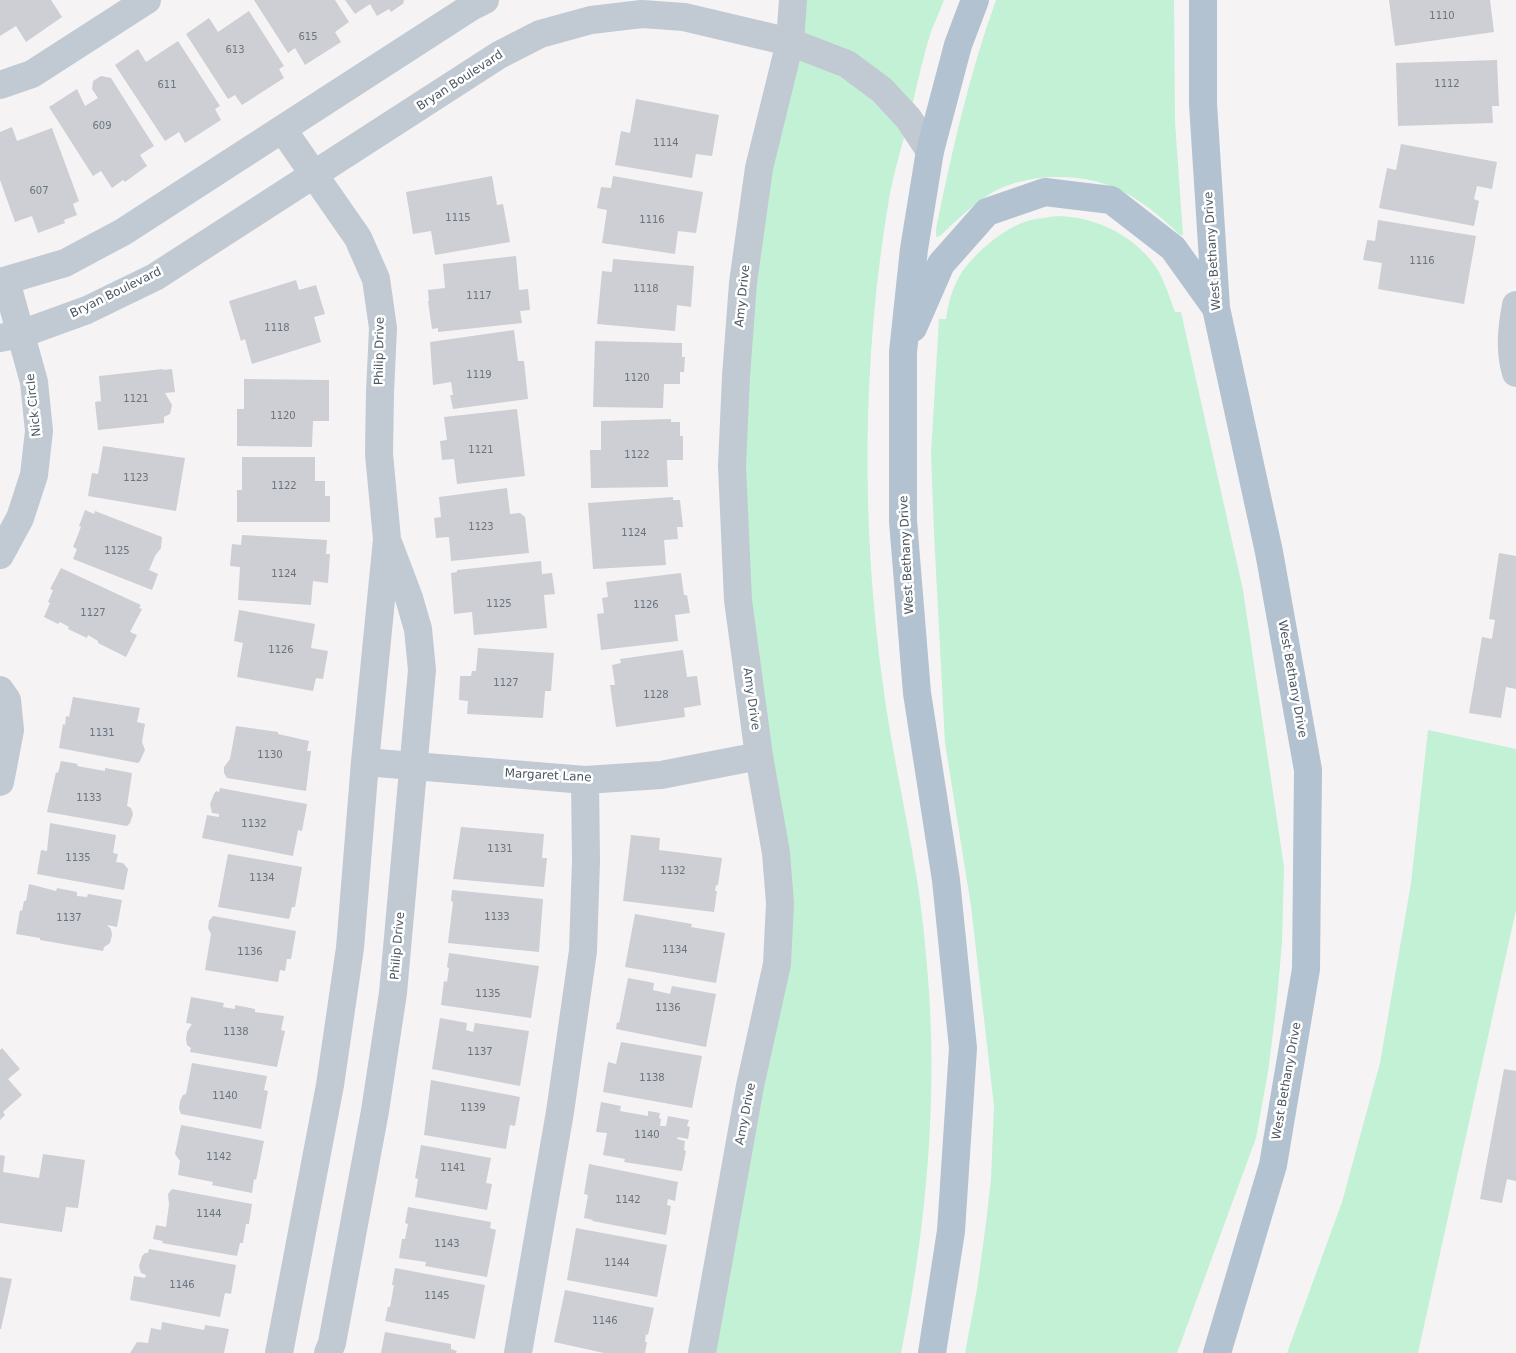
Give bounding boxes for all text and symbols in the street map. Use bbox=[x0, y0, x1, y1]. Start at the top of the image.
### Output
house number: 1110 bbox=[1429, 10, 1455, 22]
house number: 615 bbox=[298, 31, 318, 43]
house number: 613 bbox=[225, 44, 245, 56]
street label: Bryan Boulevard bbox=[414, 48, 506, 114]
house number: 1112 bbox=[1434, 78, 1460, 90]
house number: 611 bbox=[157, 79, 177, 91]
house number: 609 bbox=[92, 120, 112, 132]
house number: 1114 bbox=[653, 137, 679, 149]
house number: 607 bbox=[29, 185, 49, 197]
street label: West Bethany Drive bbox=[1202, 191, 1224, 311]
house number: 1115 bbox=[445, 212, 471, 224]
house number: 1116 bbox=[639, 214, 665, 226]
house number: 1116 bbox=[1409, 255, 1435, 267]
street label: Amy Drive bbox=[733, 264, 753, 328]
street label: Bryan Boulevard bbox=[68, 265, 164, 321]
house number: 1118 bbox=[633, 283, 659, 295]
house number: 1117 bbox=[466, 290, 492, 302]
street label: Philip Drive bbox=[372, 317, 388, 385]
house number: 1118 bbox=[264, 322, 290, 334]
house number: 1119 bbox=[466, 369, 492, 381]
house number: 1120 bbox=[624, 372, 650, 384]
street label: Nick Circle bbox=[24, 373, 44, 437]
house number: 1121 bbox=[123, 393, 149, 405]
house number: 1120 bbox=[270, 410, 296, 422]
house number: 1121 bbox=[468, 444, 494, 456]
house number: 1122 bbox=[624, 449, 650, 461]
house number: 1123 bbox=[123, 472, 149, 484]
house number: 1122 bbox=[271, 480, 297, 492]
street label: West Bethany Drive bbox=[897, 495, 917, 615]
house number: 1123 bbox=[468, 521, 494, 533]
house number: 1124 bbox=[621, 527, 647, 539]
house number: 1125 bbox=[104, 545, 130, 557]
house number: 1124 bbox=[271, 568, 297, 580]
house number: 1125 bbox=[486, 598, 512, 610]
house number: 1126 bbox=[633, 599, 659, 611]
house number: 1127 bbox=[80, 607, 106, 619]
street label: West Bethany Drive bbox=[1275, 619, 1309, 739]
house number: 1126 bbox=[268, 644, 294, 656]
street label: Amy Drive bbox=[739, 667, 763, 731]
house number: 1127 bbox=[493, 677, 519, 689]
house number: 1128 bbox=[643, 689, 669, 701]
house number: 1131 bbox=[89, 727, 115, 739]
house number: 1130 bbox=[257, 749, 283, 761]
street label: Margaret Lane bbox=[504, 767, 592, 785]
house number: 1133 bbox=[76, 792, 102, 804]
house number: 1132 bbox=[241, 818, 267, 830]
house number: 1131 bbox=[487, 843, 513, 855]
house number: 1135 bbox=[65, 852, 91, 864]
house number: 1132 bbox=[660, 865, 686, 877]
house number: 1134 bbox=[249, 872, 275, 884]
street label: Philip Drive bbox=[388, 911, 408, 981]
house number: 1133 bbox=[484, 911, 510, 923]
house number: 1137 bbox=[56, 912, 82, 924]
house number: 1134 bbox=[662, 944, 688, 956]
house number: 1136 bbox=[237, 946, 263, 958]
house number: 1135 bbox=[475, 988, 501, 1000]
house number: 1136 bbox=[655, 1002, 681, 1014]
street label: West Bethany Drive bbox=[1270, 1021, 1304, 1141]
house number: 1138 bbox=[223, 1026, 249, 1038]
house number: 1137 bbox=[467, 1046, 493, 1058]
house number: 1138 bbox=[639, 1072, 665, 1084]
street label: Amy Drive bbox=[733, 1082, 759, 1146]
house number: 1140 bbox=[212, 1090, 238, 1102]
house number: 1139 bbox=[460, 1102, 486, 1114]
house number: 1140 bbox=[634, 1129, 660, 1141]
house number: 1142 bbox=[206, 1151, 232, 1163]
house number: 1141 bbox=[440, 1162, 466, 1174]
house number: 1142 bbox=[615, 1194, 641, 1206]
house number: 1144 bbox=[196, 1208, 222, 1220]
house number: 1143 bbox=[434, 1238, 460, 1250]
house number: 1144 bbox=[604, 1257, 630, 1269]
house number: 1146 bbox=[169, 1279, 195, 1291]
house number: 1145 bbox=[424, 1290, 450, 1302]
house number: 1146 bbox=[592, 1315, 618, 1327]

